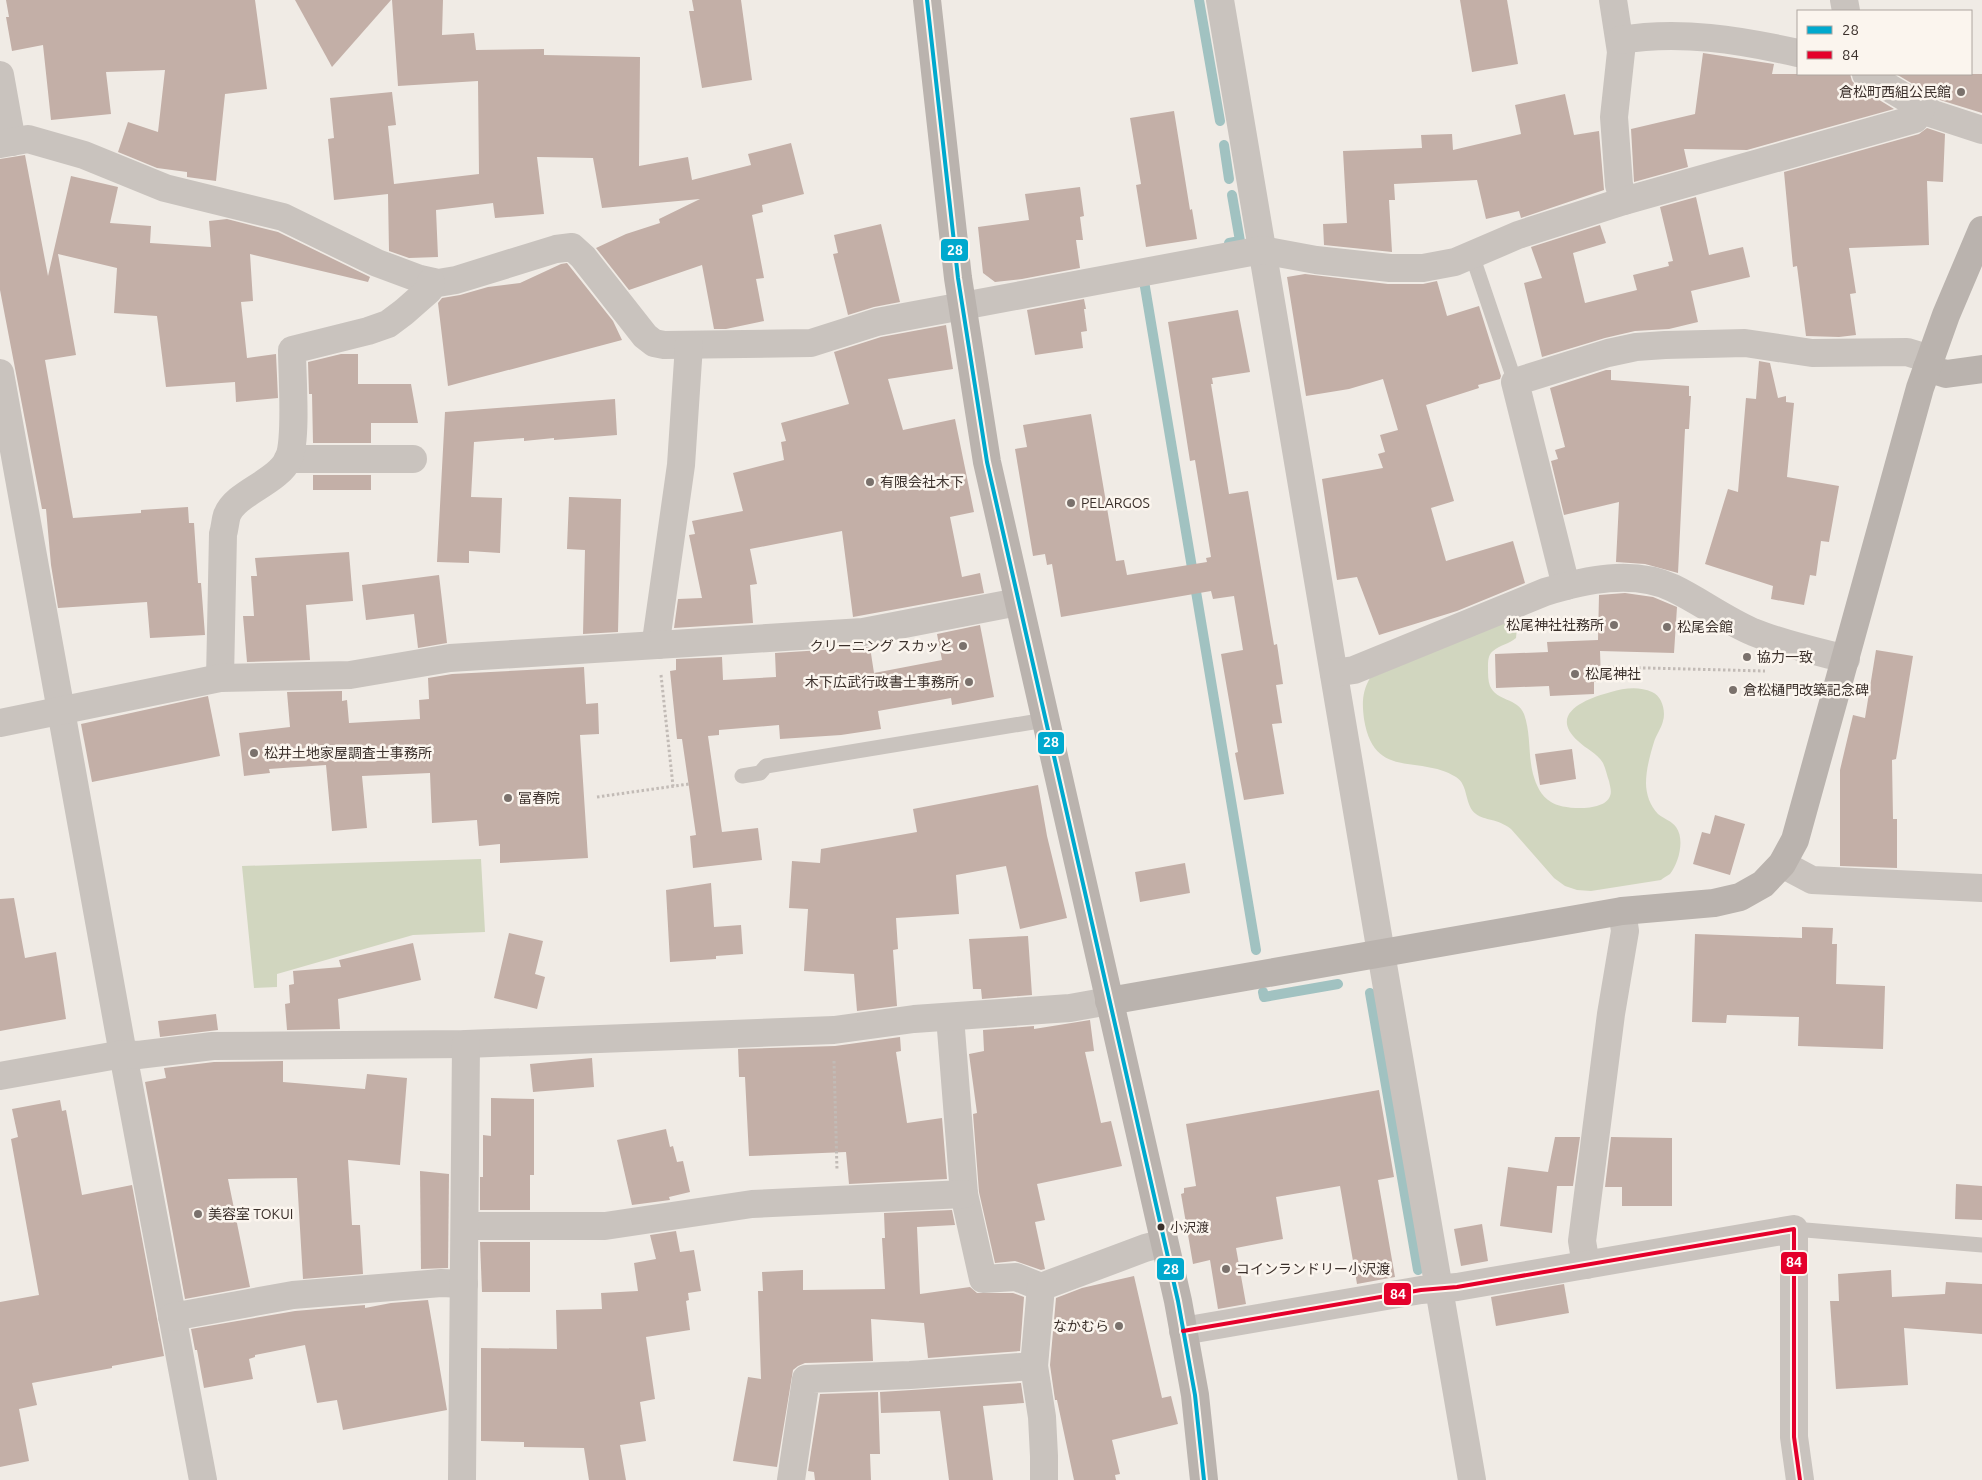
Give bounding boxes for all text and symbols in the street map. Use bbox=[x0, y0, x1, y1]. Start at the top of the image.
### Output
legend bbox=[1797, 10, 1972, 75]
text: 28 bbox=[1842, 21, 1859, 38]
text: 84 bbox=[1842, 46, 1859, 63]
place label: 倉松町西組公民館 bbox=[1839, 84, 1951, 100]
marker: 倉松町西組公民館 bbox=[1955, 86, 1967, 98]
line badge: 28 bbox=[940, 238, 969, 262]
text: 28 bbox=[947, 242, 963, 258]
place label: 有限会社木下 bbox=[880, 474, 964, 490]
marker: 有限会社木下 bbox=[864, 476, 876, 488]
place label: PELARGOS bbox=[1081, 495, 1150, 511]
marker: PELARGOS bbox=[1065, 497, 1077, 509]
place label: 松尾神社社務所 bbox=[1506, 617, 1604, 633]
marker: 松尾神社社務所 bbox=[1608, 619, 1620, 631]
place label: 松尾会館 bbox=[1677, 619, 1733, 635]
marker: 松尾会館 bbox=[1661, 621, 1673, 633]
place label: クリーニング スカッと bbox=[810, 638, 953, 654]
marker: クリーニング スカッと bbox=[957, 640, 969, 652]
place label: 協力一致 bbox=[1757, 649, 1813, 665]
marker: 協力一致 bbox=[1741, 651, 1753, 663]
place label: 松尾神社 bbox=[1585, 666, 1641, 682]
marker: 松尾神社 bbox=[1569, 668, 1581, 680]
place label: 木下広武行政書士事務所 bbox=[805, 674, 959, 690]
marker: 木下広武行政書士事務所 bbox=[963, 676, 975, 688]
place label: 倉松樋門改築記念碑 bbox=[1743, 682, 1869, 698]
marker: 倉松樋門改築記念碑 bbox=[1727, 684, 1739, 696]
line badge: 28 bbox=[1037, 731, 1065, 755]
text: 28 bbox=[1043, 734, 1059, 750]
place label: 松井土地家屋調査士事務所 bbox=[264, 745, 432, 761]
marker: 松井土地家屋調査士事務所 bbox=[248, 747, 260, 759]
place label: 冨春院 bbox=[518, 790, 560, 806]
marker: 冨春院 bbox=[502, 792, 514, 804]
place label: 美容室 TOKUI bbox=[208, 1206, 293, 1222]
marker: 美容室 TOKUI bbox=[192, 1208, 204, 1220]
place label: 小沢渡 bbox=[1170, 1220, 1209, 1234]
marker: 小沢渡 bbox=[1156, 1222, 1166, 1232]
line badge: 84 bbox=[1780, 1251, 1808, 1275]
text: 84 bbox=[1786, 1254, 1802, 1270]
line badge: 28 bbox=[1156, 1257, 1185, 1281]
text: 28 bbox=[1163, 1261, 1179, 1277]
place label: コインランドリー小沢渡 bbox=[1236, 1261, 1390, 1277]
marker: コインランドリー小沢渡 bbox=[1220, 1263, 1232, 1275]
line badge: 84 bbox=[1383, 1282, 1412, 1306]
text: 84 bbox=[1390, 1286, 1406, 1302]
place label: なかむら bbox=[1053, 1318, 1109, 1334]
marker: なかむら bbox=[1113, 1320, 1125, 1332]

